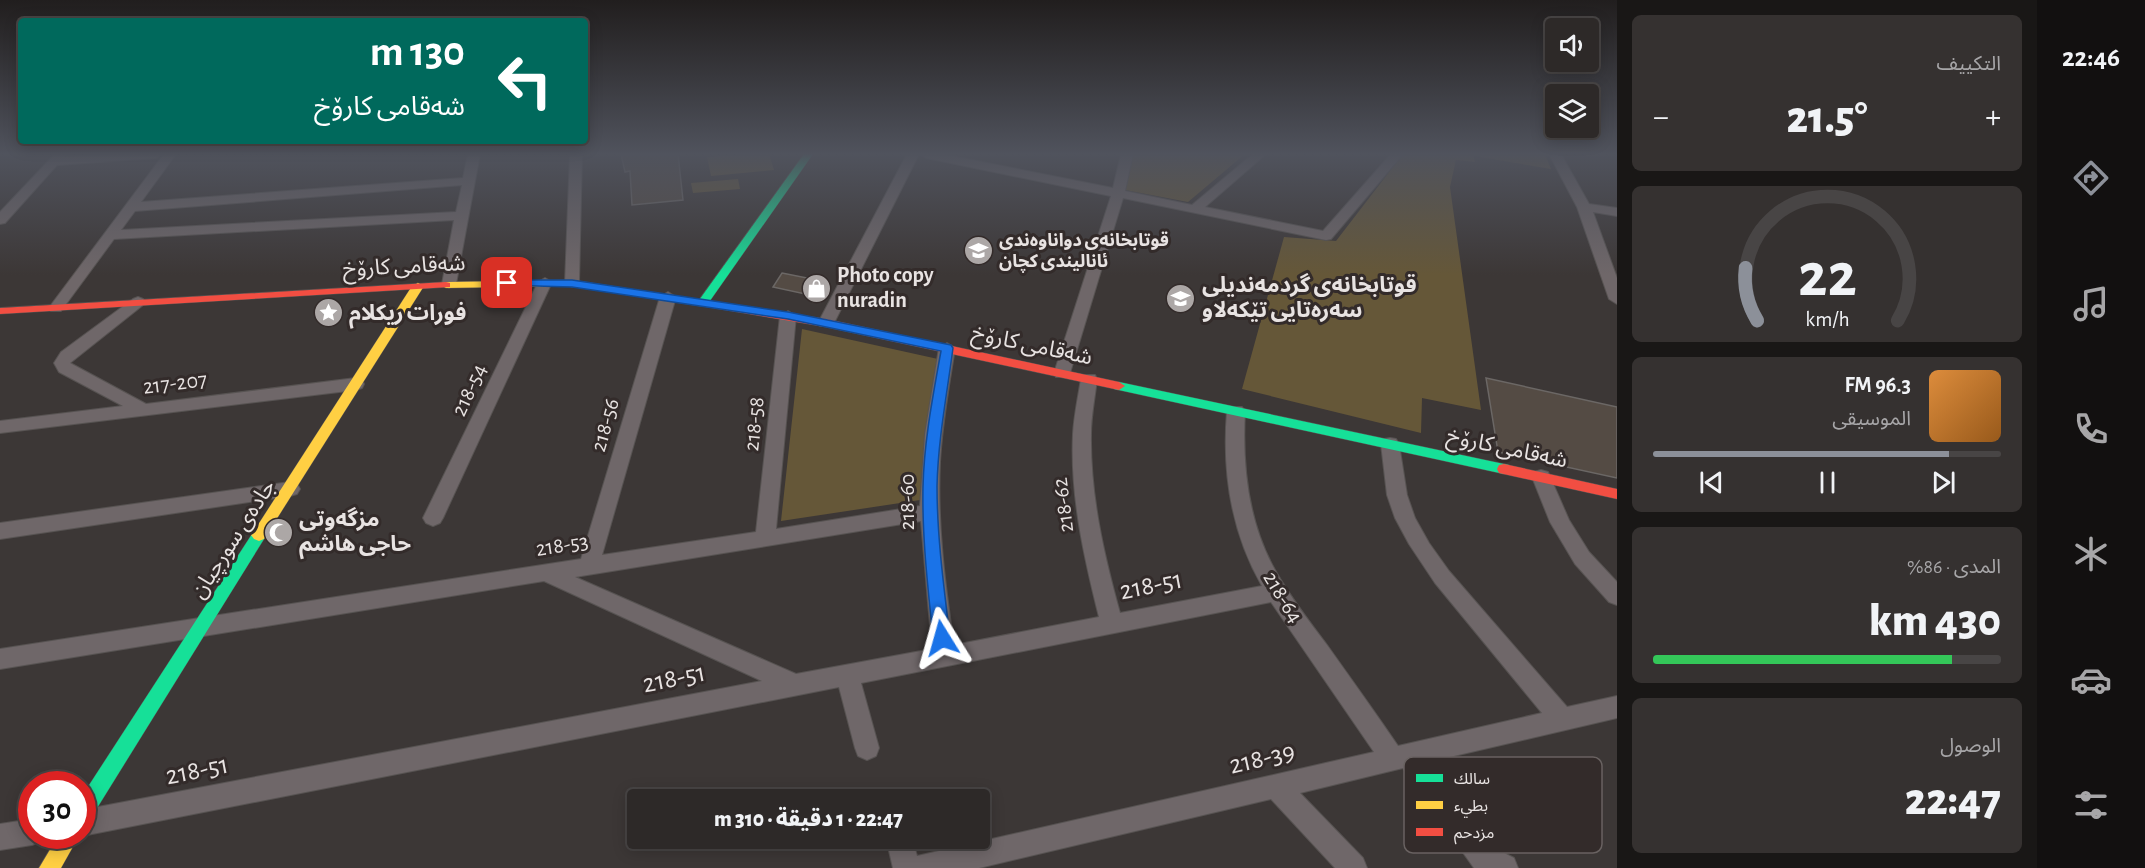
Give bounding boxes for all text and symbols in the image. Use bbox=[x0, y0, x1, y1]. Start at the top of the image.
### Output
map controls bbox=[1545, 18, 1599, 138]
button: sound bbox=[1545, 18, 1599, 72]
text: 130 m bbox=[370, 31, 465, 73]
icon: left bbox=[486, 42, 564, 120]
text: 22:46 bbox=[2062, 44, 2120, 71]
text: التكييف bbox=[1937, 54, 2001, 74]
button: layers bbox=[1545, 84, 1599, 138]
text: شەقامی کارۆخ bbox=[314, 93, 465, 120]
text: 21.5° bbox=[1786, 96, 1868, 141]
text: − bbox=[1653, 101, 1669, 134]
text: + bbox=[1985, 101, 2001, 134]
icon: directions bbox=[2070, 157, 2112, 199]
place label: قوتابخانەی دواناوەندی ئانالیندی كچان bbox=[999, 231, 1169, 273]
school or university icon: قوتابخانەی دواناوەندی ئانالیندی كچان bbox=[962, 235, 994, 267]
text: 22 bbox=[1798, 245, 1856, 307]
street label: شەقامی کارۆخ bbox=[342, 252, 466, 285]
pin bbox=[481, 257, 532, 308]
place label: Photo copy nuradin bbox=[837, 264, 934, 311]
icon: arrive bbox=[490, 266, 523, 299]
shop icon: Photo copy nuradin bbox=[800, 272, 832, 304]
place label: قوتابخانەی گردمەندیلی سەرەتایی تێكەلاو bbox=[1202, 272, 1417, 323]
school or university icon: قوتابخانەی گردمەندیلی سەرەتایی تێكەلاو bbox=[1165, 282, 1197, 314]
icon: music bbox=[2070, 283, 2112, 325]
place icon: فورات ريکلام bbox=[312, 297, 344, 329]
place label: فورات ريکلام bbox=[349, 301, 466, 329]
text: km/h bbox=[1805, 309, 1849, 330]
street label: شەقامی کارۆخ bbox=[969, 321, 1094, 373]
street label: 218-54 bbox=[448, 361, 490, 419]
street label: 217-207 bbox=[142, 368, 208, 398]
text: 96.3 FM bbox=[1845, 374, 1911, 396]
street label: 218-56 bbox=[587, 396, 623, 454]
street label: 218-58 bbox=[740, 396, 768, 452]
icon: phone bbox=[2070, 408, 2112, 450]
text: الموسيقى bbox=[1832, 409, 1911, 429]
street label: شەقامی کارۆخ bbox=[1444, 424, 1569, 476]
icon: previous bbox=[1695, 466, 1728, 499]
icon: pause bbox=[1811, 466, 1844, 499]
icon: next bbox=[1927, 466, 1960, 499]
street label: 218-60 bbox=[896, 474, 918, 530]
street label: جادەی سورچیان bbox=[187, 476, 282, 604]
street label: 218-62 bbox=[1049, 476, 1077, 534]
place label: مزگەوتی حاجی هاشم bbox=[299, 506, 411, 560]
mosque icon: مزگەوتی حاجی هاشم bbox=[262, 516, 294, 548]
street label: 218-53 bbox=[534, 530, 590, 560]
icon: climate bbox=[2070, 533, 2112, 575]
text: المدى · 86% bbox=[1907, 557, 2001, 577]
street label: 218-51 bbox=[1117, 566, 1185, 604]
street label: 218-64 bbox=[1259, 567, 1307, 627]
text: 430 km bbox=[1869, 599, 2001, 644]
position arrow bbox=[910, 606, 974, 670]
street label: 218-51 bbox=[640, 659, 708, 697]
icon: car bbox=[2070, 659, 2112, 701]
text: الوصول bbox=[1940, 736, 2001, 756]
street label: 218-39 bbox=[1227, 737, 1297, 779]
street label: 218-51 bbox=[163, 751, 231, 789]
legend bbox=[1404, 757, 1602, 853]
speed limit sign: 30 bbox=[18, 771, 96, 849]
text: سالك bbox=[1454, 771, 1490, 787]
text: 22:47 bbox=[1905, 778, 2001, 823]
icon: filters bbox=[2070, 784, 2112, 826]
text: بطيء bbox=[1454, 798, 1488, 818]
text: 22:47 · 1 دقيقة · 310 m bbox=[714, 808, 903, 830]
text: مزدحم bbox=[1454, 825, 1494, 845]

